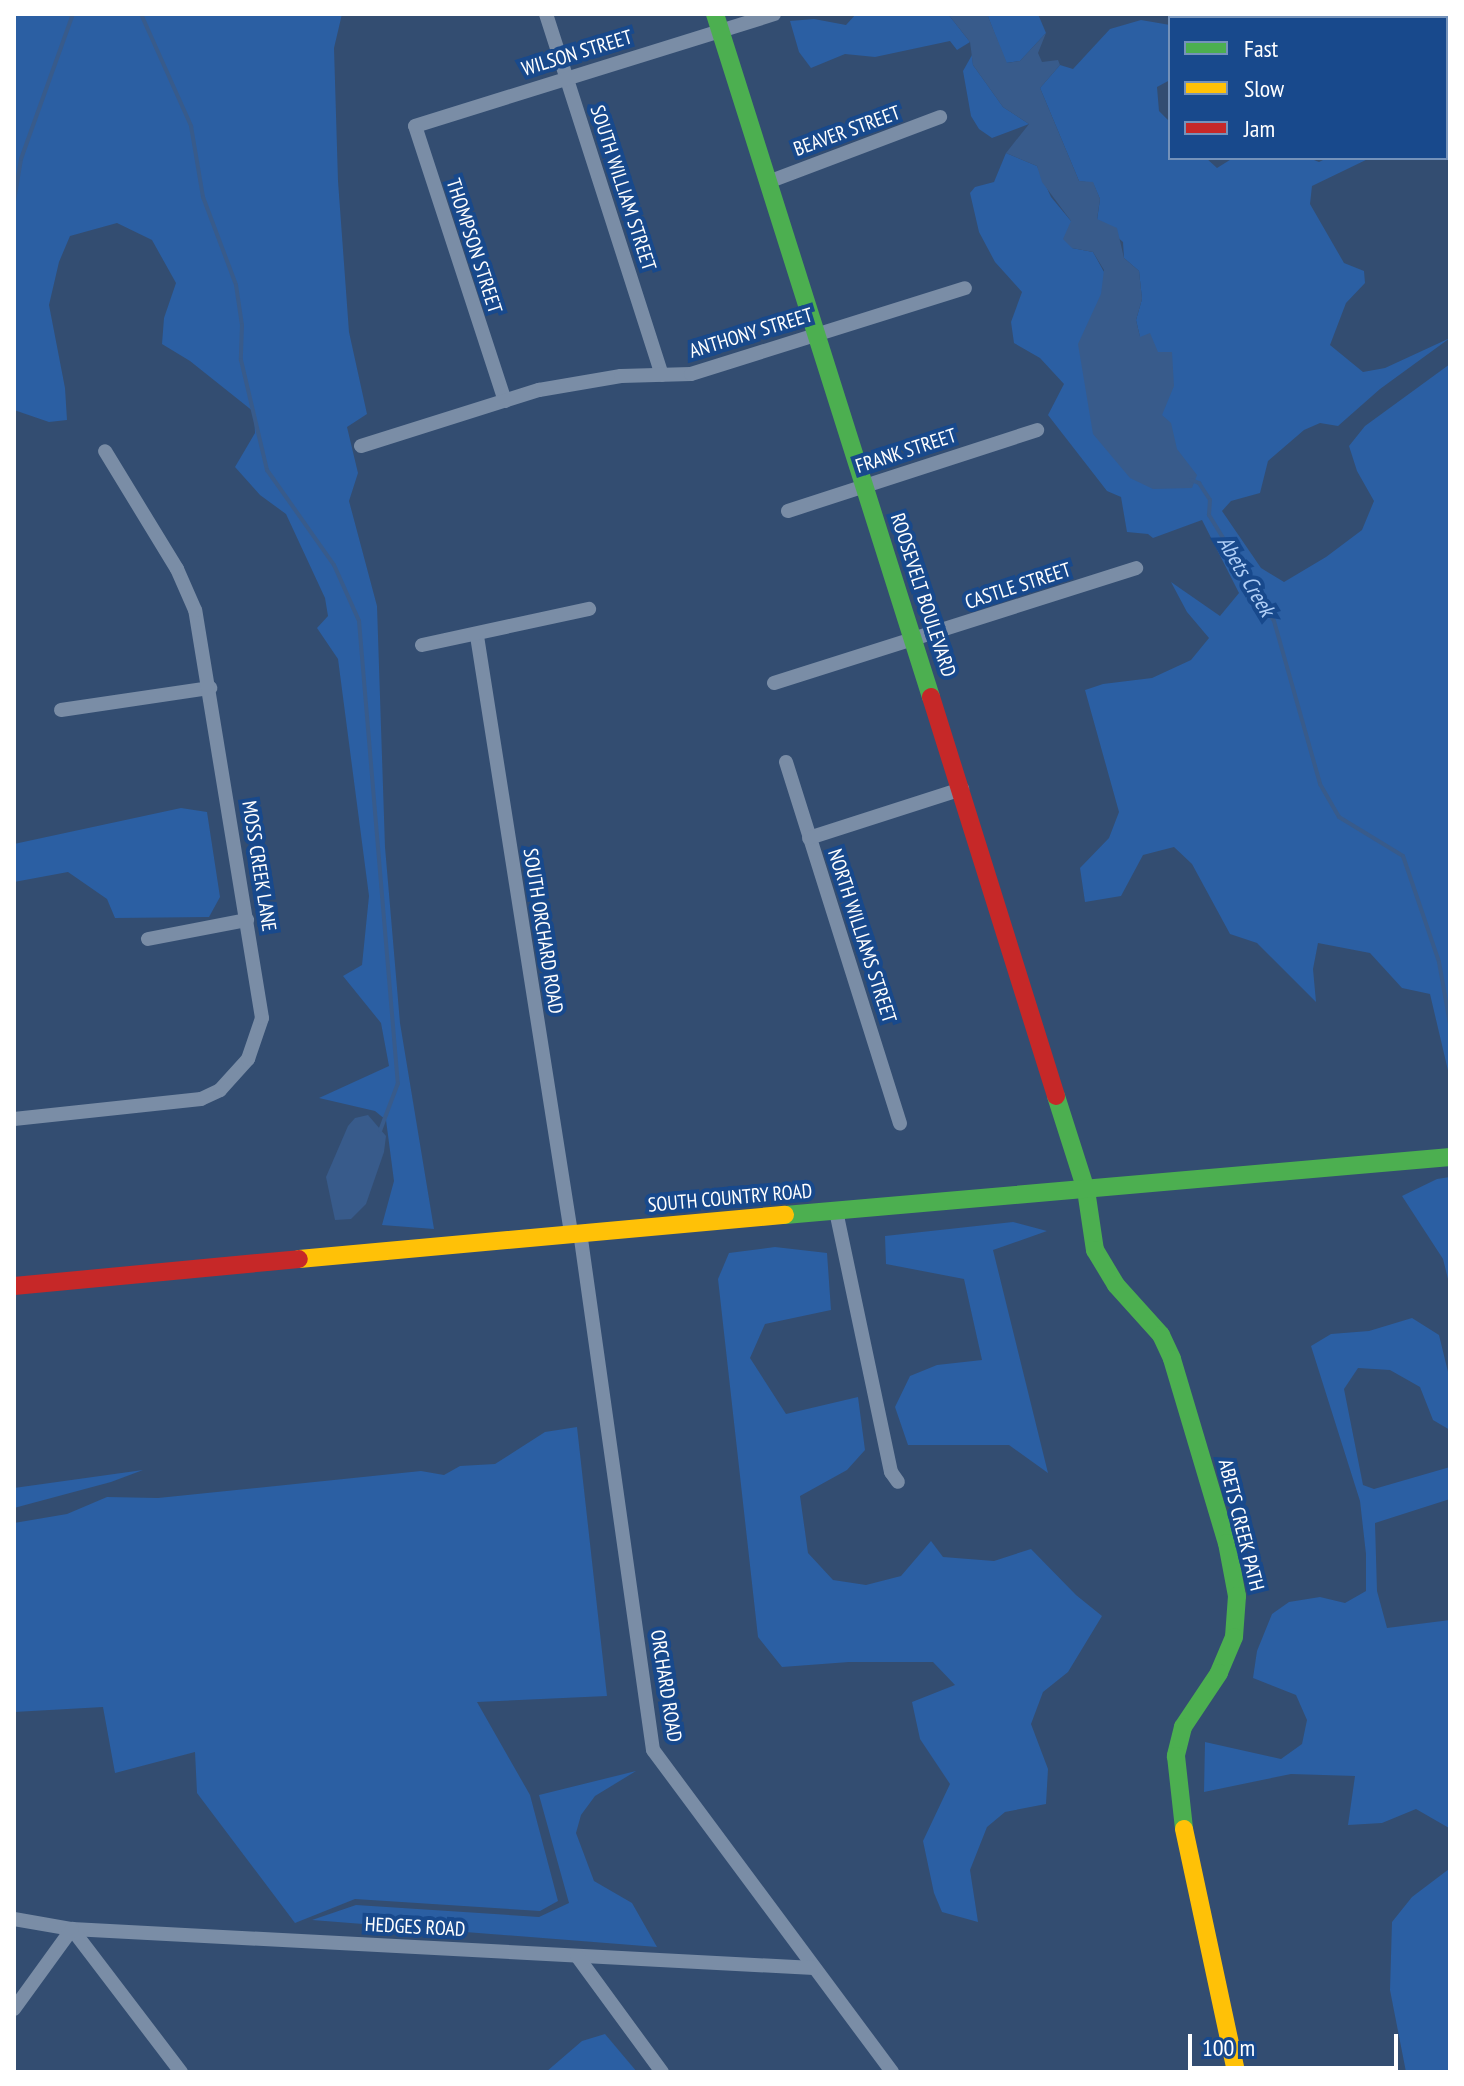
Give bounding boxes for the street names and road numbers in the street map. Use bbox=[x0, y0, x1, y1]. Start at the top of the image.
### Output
street label: WILSON STREET bbox=[519, 25, 635, 81]
street label: BEAVER STREET bbox=[790, 101, 904, 161]
street label: SOUTH WILLIAM STREET bbox=[585, 102, 661, 274]
street label: THOMPSON STREET bbox=[441, 176, 507, 316]
street label: ANTHONY STREET bbox=[686, 303, 816, 363]
street label: FRANK STREET bbox=[852, 423, 960, 479]
street label: ROOSEVELT BOULEVARD bbox=[885, 510, 961, 680]
street label: CASTLE STREET bbox=[962, 558, 1074, 614]
street label: MOSS CREEK LANE bbox=[237, 799, 281, 933]
street label: NORTH WILLIAMS STREET bbox=[822, 846, 902, 1026]
street label: SOUTH ORCHARD ROAD bbox=[518, 847, 568, 1015]
street label: SOUTH COUNTRY ROAD bbox=[647, 1179, 813, 1217]
street label: ABETS CREEK PATH bbox=[1213, 1457, 1269, 1593]
street label: ORCHARD ROAD bbox=[645, 1628, 687, 1744]
street label: HEDGES ROAD bbox=[364, 1912, 466, 1942]

